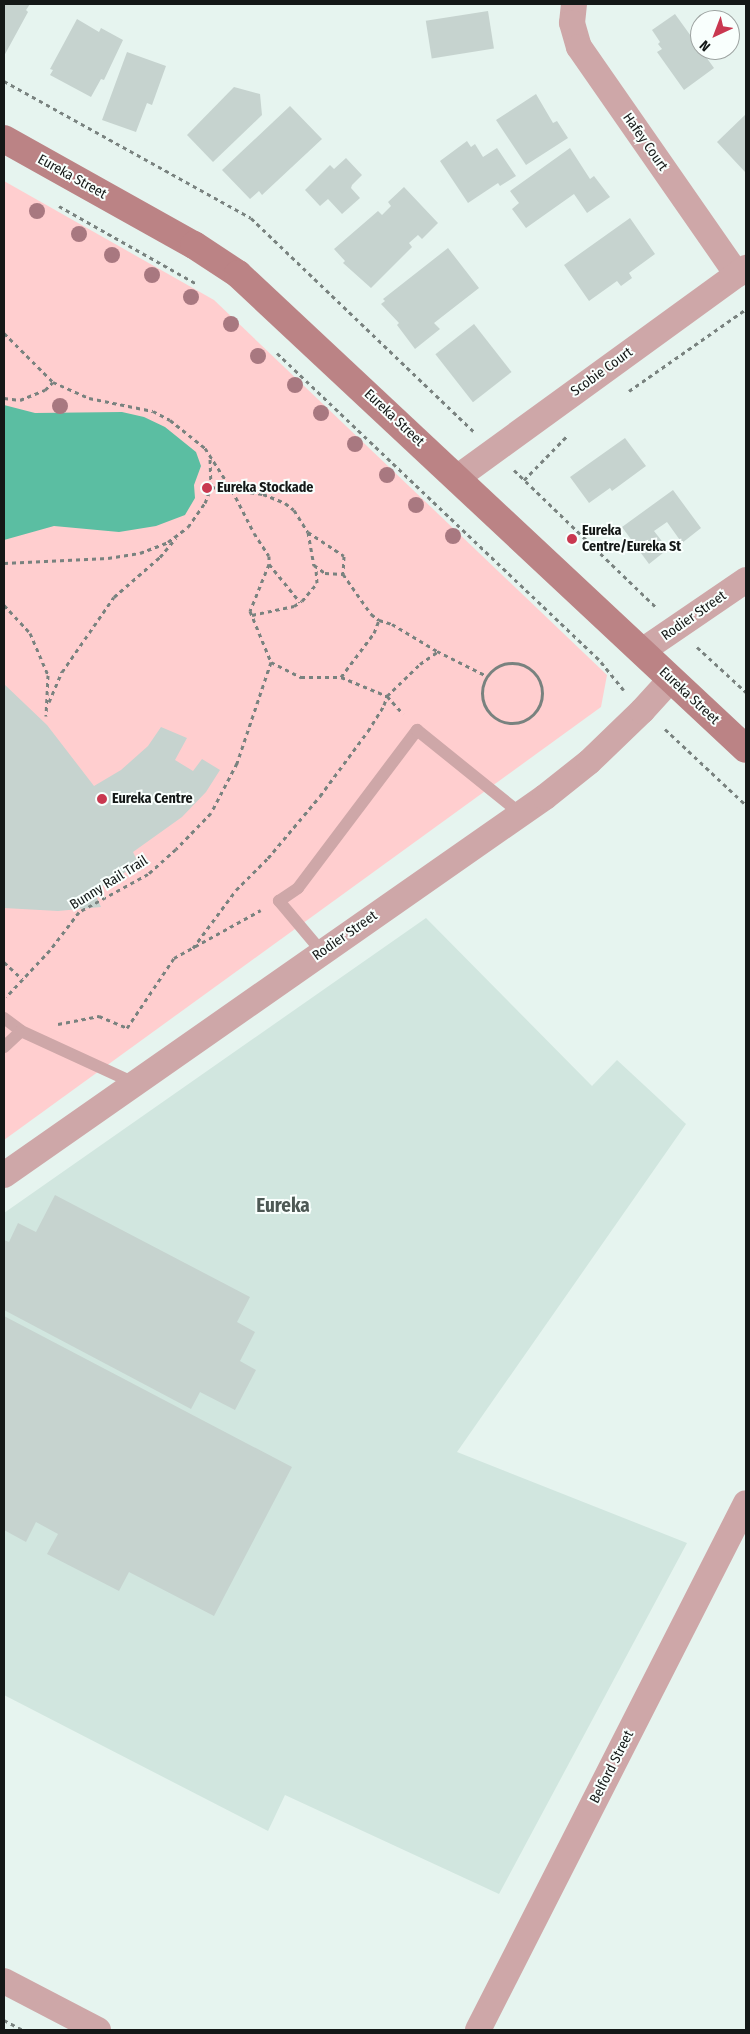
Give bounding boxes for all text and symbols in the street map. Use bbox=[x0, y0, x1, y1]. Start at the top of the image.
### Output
north arrow bbox=[690, 10, 740, 60]
text: N bbox=[696, 37, 714, 55]
street label: Hafey Court bbox=[619, 110, 671, 174]
street label: Eureka Street bbox=[35, 151, 109, 203]
street label: Scobie Court bbox=[568, 344, 636, 400]
street label: Eureka Street bbox=[360, 386, 428, 450]
place label: Eureka Stockade bbox=[217, 480, 313, 496]
marker: Eureka Stockade bbox=[201, 482, 213, 494]
place label: Eureka Centre/Eureka St bbox=[582, 523, 681, 556]
marker: Eureka Centre/Eureka St bbox=[566, 533, 578, 545]
street label: Rodier Street bbox=[658, 588, 730, 644]
street label: Eureka Street bbox=[655, 664, 723, 728]
place label: Eureka Centre bbox=[112, 791, 193, 807]
marker: Eureka Centre bbox=[96, 793, 108, 805]
street label: Bunny Rail Trail bbox=[67, 852, 151, 914]
street label: Rodier Street bbox=[309, 908, 381, 964]
district label: Eureka bbox=[256, 1195, 310, 1217]
street label: Belford Street bbox=[586, 1728, 638, 1806]

